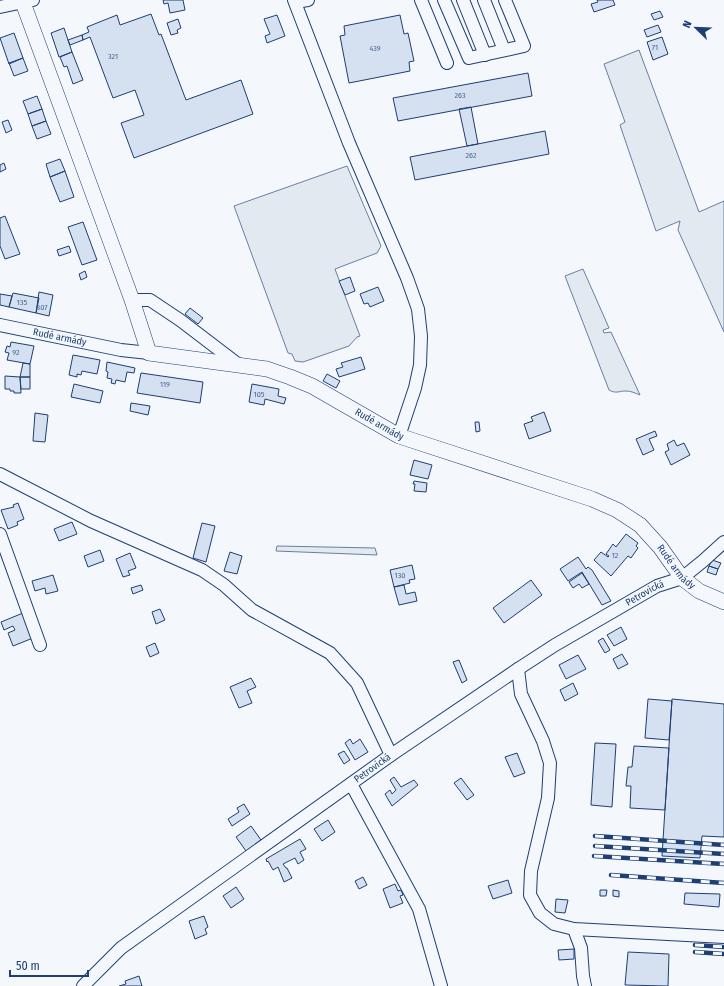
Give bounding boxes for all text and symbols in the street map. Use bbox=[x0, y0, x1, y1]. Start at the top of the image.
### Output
north arrow bbox=[676, 8, 716, 48]
text: N bbox=[680, 19, 695, 30]
house number: 71 bbox=[652, 43, 658, 52]
house number: 439 bbox=[369, 44, 381, 53]
house number: 321 bbox=[108, 52, 118, 61]
house number: 263 bbox=[454, 91, 466, 100]
house number: 262 bbox=[466, 151, 477, 160]
house number: 135 bbox=[17, 298, 28, 307]
house number: 307 bbox=[37, 303, 48, 312]
street label: Rudé armády bbox=[32, 326, 88, 349]
house number: 92 bbox=[12, 348, 20, 357]
house number: 119 bbox=[160, 380, 170, 389]
house number: 105 bbox=[254, 390, 265, 399]
street label: Rudé armády bbox=[353, 406, 406, 443]
street label: Rudé armády bbox=[654, 542, 698, 592]
house number: 12 bbox=[612, 551, 619, 560]
house number: 130 bbox=[395, 571, 405, 580]
street label: Petrovická bbox=[624, 578, 666, 609]
street label: Petrovická bbox=[352, 751, 393, 785]
scale bar bbox=[10, 952, 88, 978]
text: 50 m bbox=[16, 959, 40, 973]

